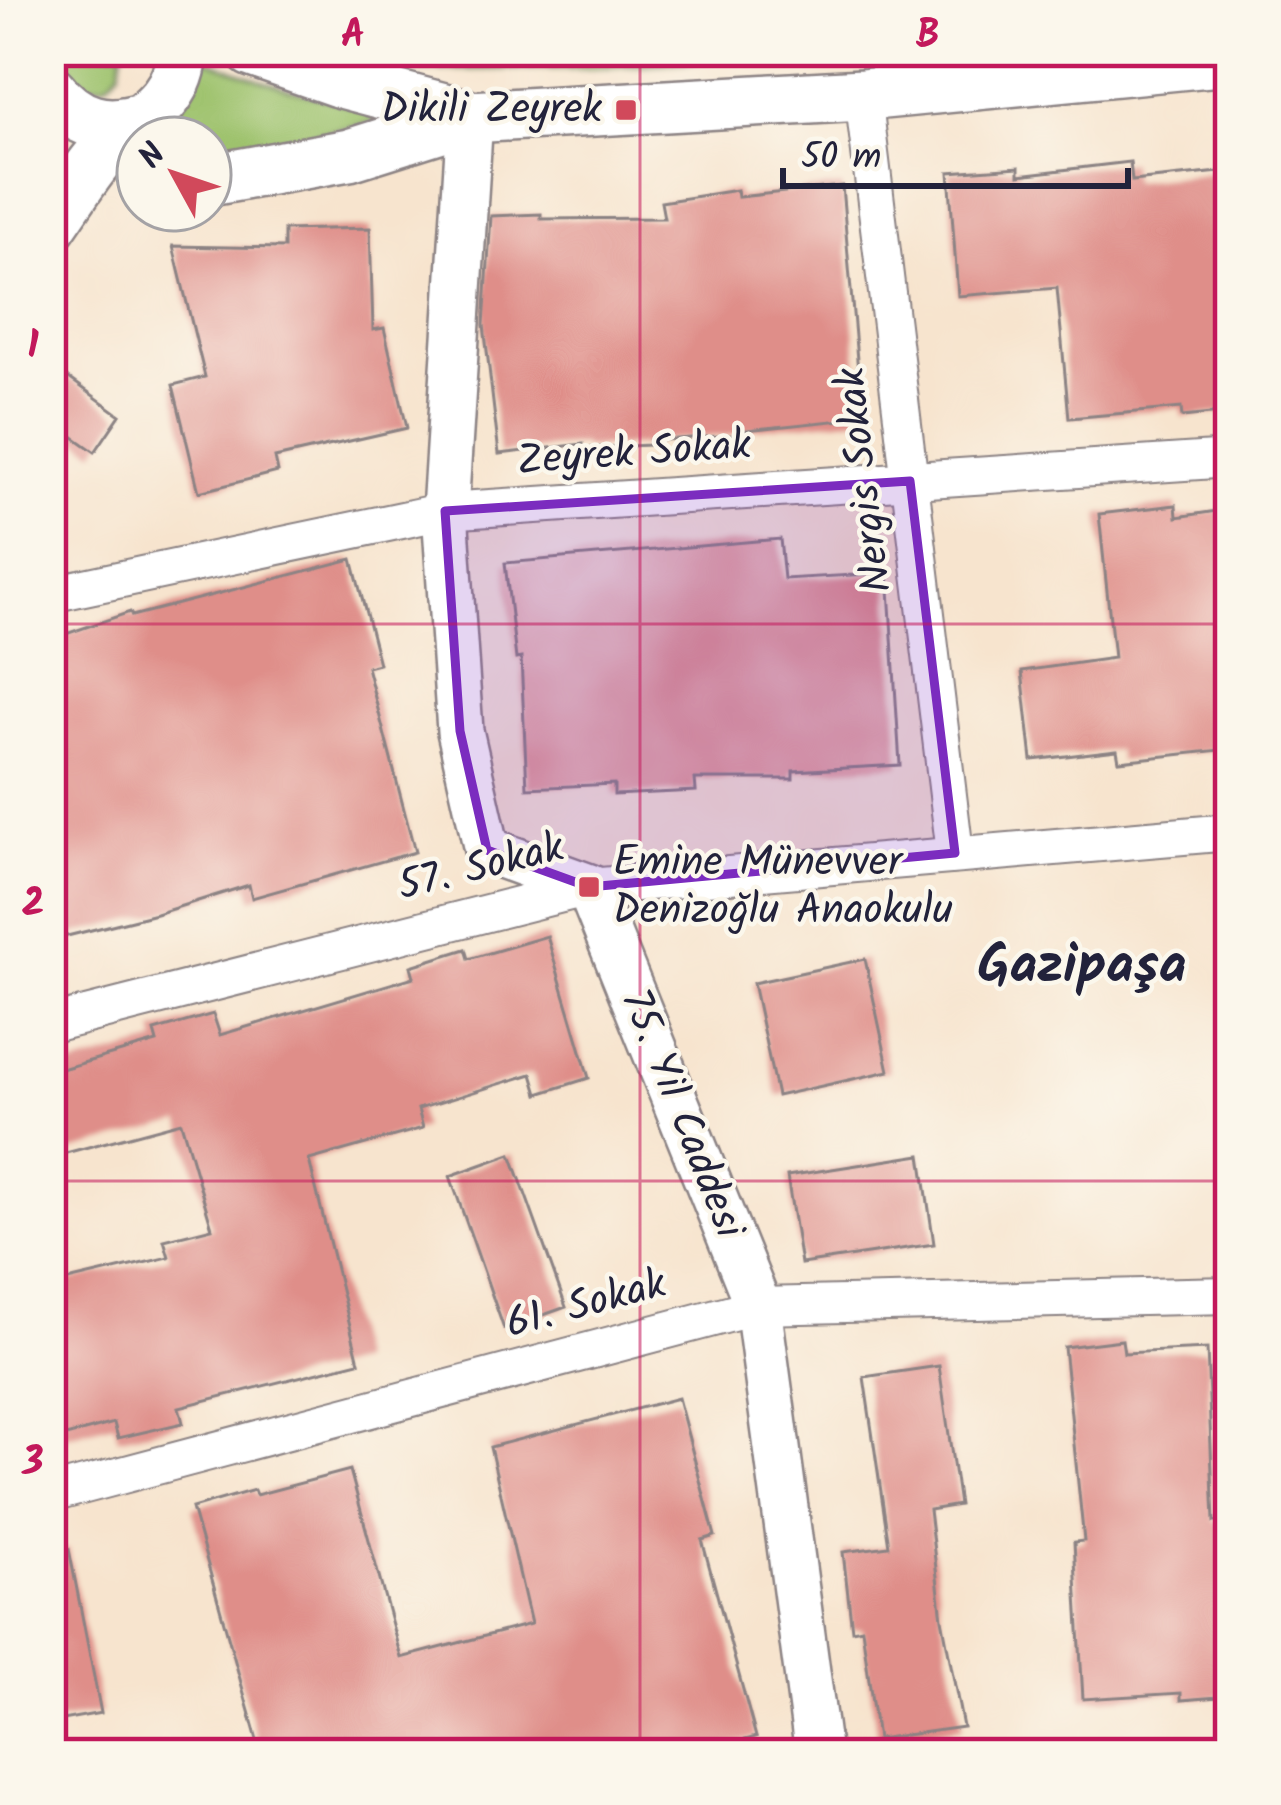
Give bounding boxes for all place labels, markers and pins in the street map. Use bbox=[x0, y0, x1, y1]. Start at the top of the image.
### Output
place label: Dikili Zeyrek bbox=[381, 77, 602, 144]
marker: Dikili Zeyrek bbox=[613, 97, 639, 123]
place label: Emine Münevver Denizoğlu Anaokulu bbox=[613, 830, 953, 945]
marker: Emine Münevver Denizoğlu Anaokulu bbox=[576, 874, 602, 900]

